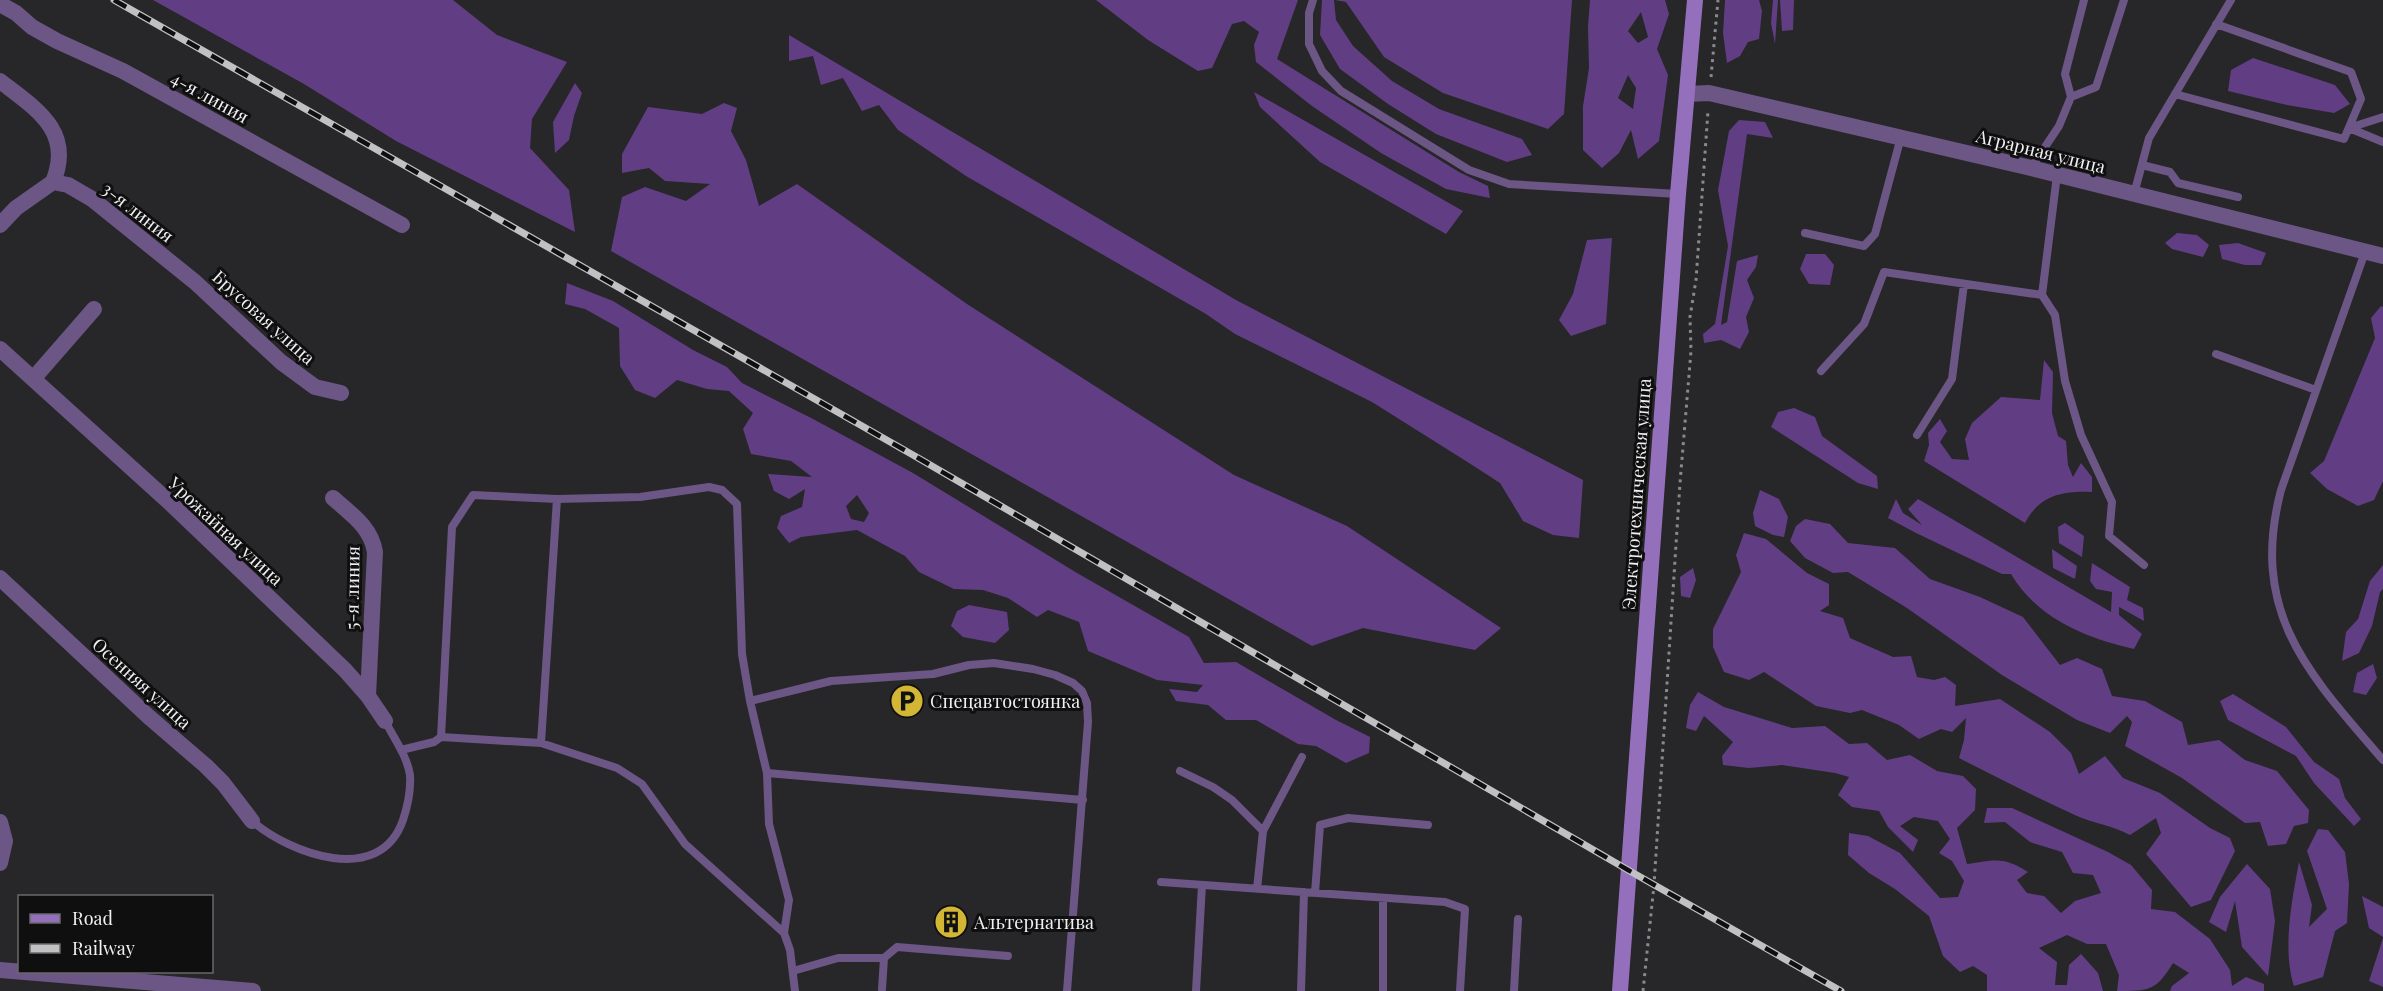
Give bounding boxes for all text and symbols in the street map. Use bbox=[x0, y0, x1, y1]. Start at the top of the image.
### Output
street label: 4-я линия bbox=[167, 66, 253, 128]
street label: Аграрная улица bbox=[1973, 123, 2108, 179]
street label: 3-я линия bbox=[97, 177, 179, 248]
street label: Брусовая улица bbox=[208, 265, 320, 369]
street label: Электротехническая улица bbox=[1616, 377, 1656, 611]
street label: Урожайная улица bbox=[163, 471, 289, 591]
street label: 5-я линия bbox=[339, 545, 365, 630]
street label: Осенняя улица bbox=[87, 632, 197, 734]
parking icon: Спецавтостоянка bbox=[889, 683, 925, 719]
place label: Спецавтостоянка bbox=[930, 689, 1080, 713]
legend bbox=[18, 895, 213, 973]
building icon: Альтернатива bbox=[933, 904, 969, 940]
text: Road bbox=[72, 906, 113, 930]
place label: Альтернатива bbox=[973, 910, 1094, 934]
text: Railway bbox=[72, 936, 135, 960]

